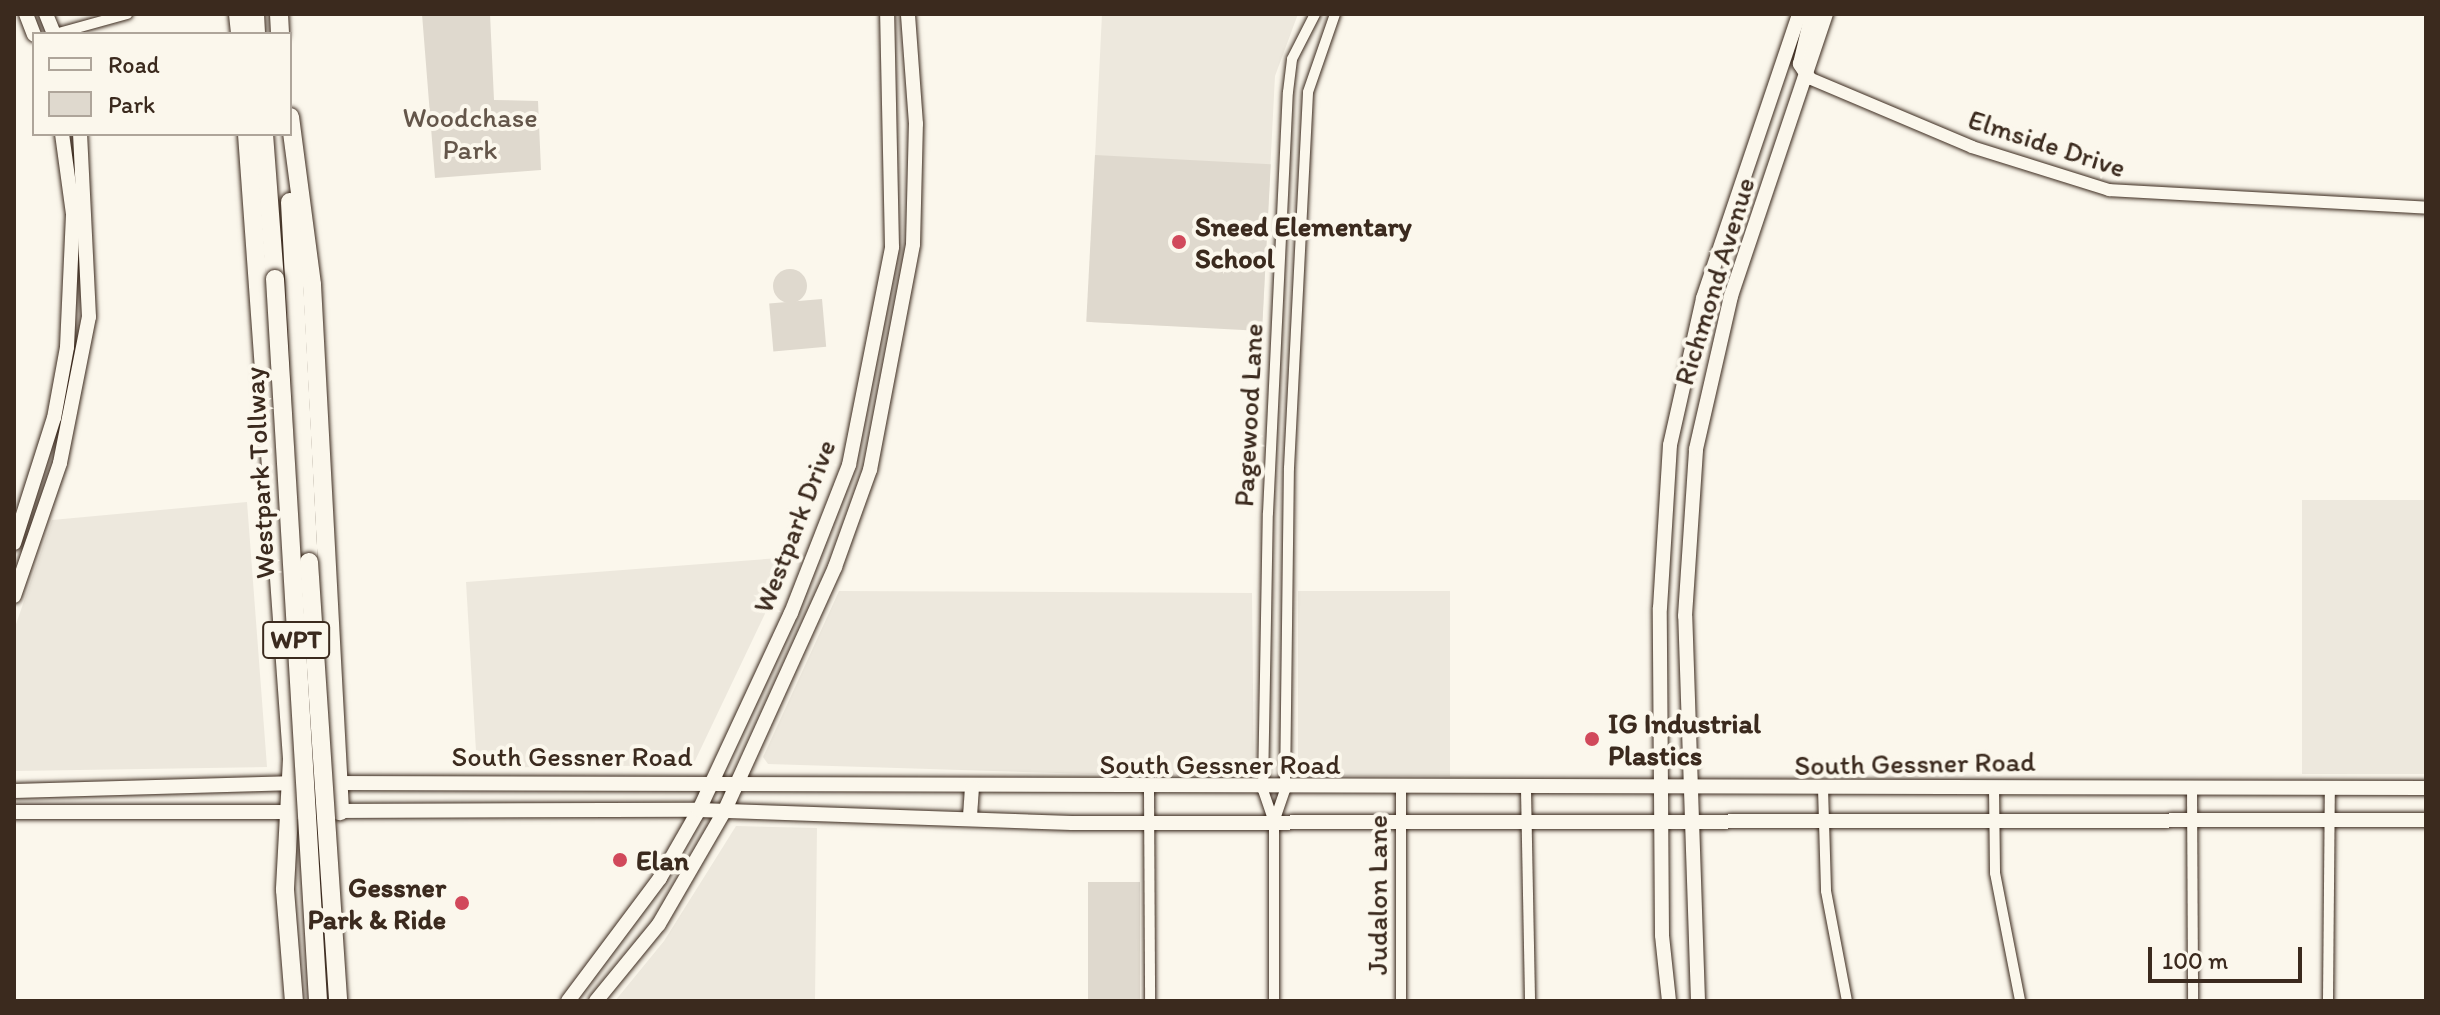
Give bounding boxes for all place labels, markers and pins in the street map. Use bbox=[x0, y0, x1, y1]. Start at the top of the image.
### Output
place label: Sneed Elementary School bbox=[1195, 209, 1412, 275]
marker: Sneed Elementary School bbox=[1170, 233, 1188, 251]
place label: IG Industrial Plastics bbox=[1608, 706, 1764, 772]
marker: IG Industrial Plastics bbox=[1583, 730, 1601, 748]
place label: Elan bbox=[636, 843, 689, 877]
marker: Elan bbox=[611, 851, 629, 869]
place label: Gessner Park & Ride bbox=[307, 870, 446, 936]
marker: Gessner Park & Ride bbox=[453, 894, 471, 912]

